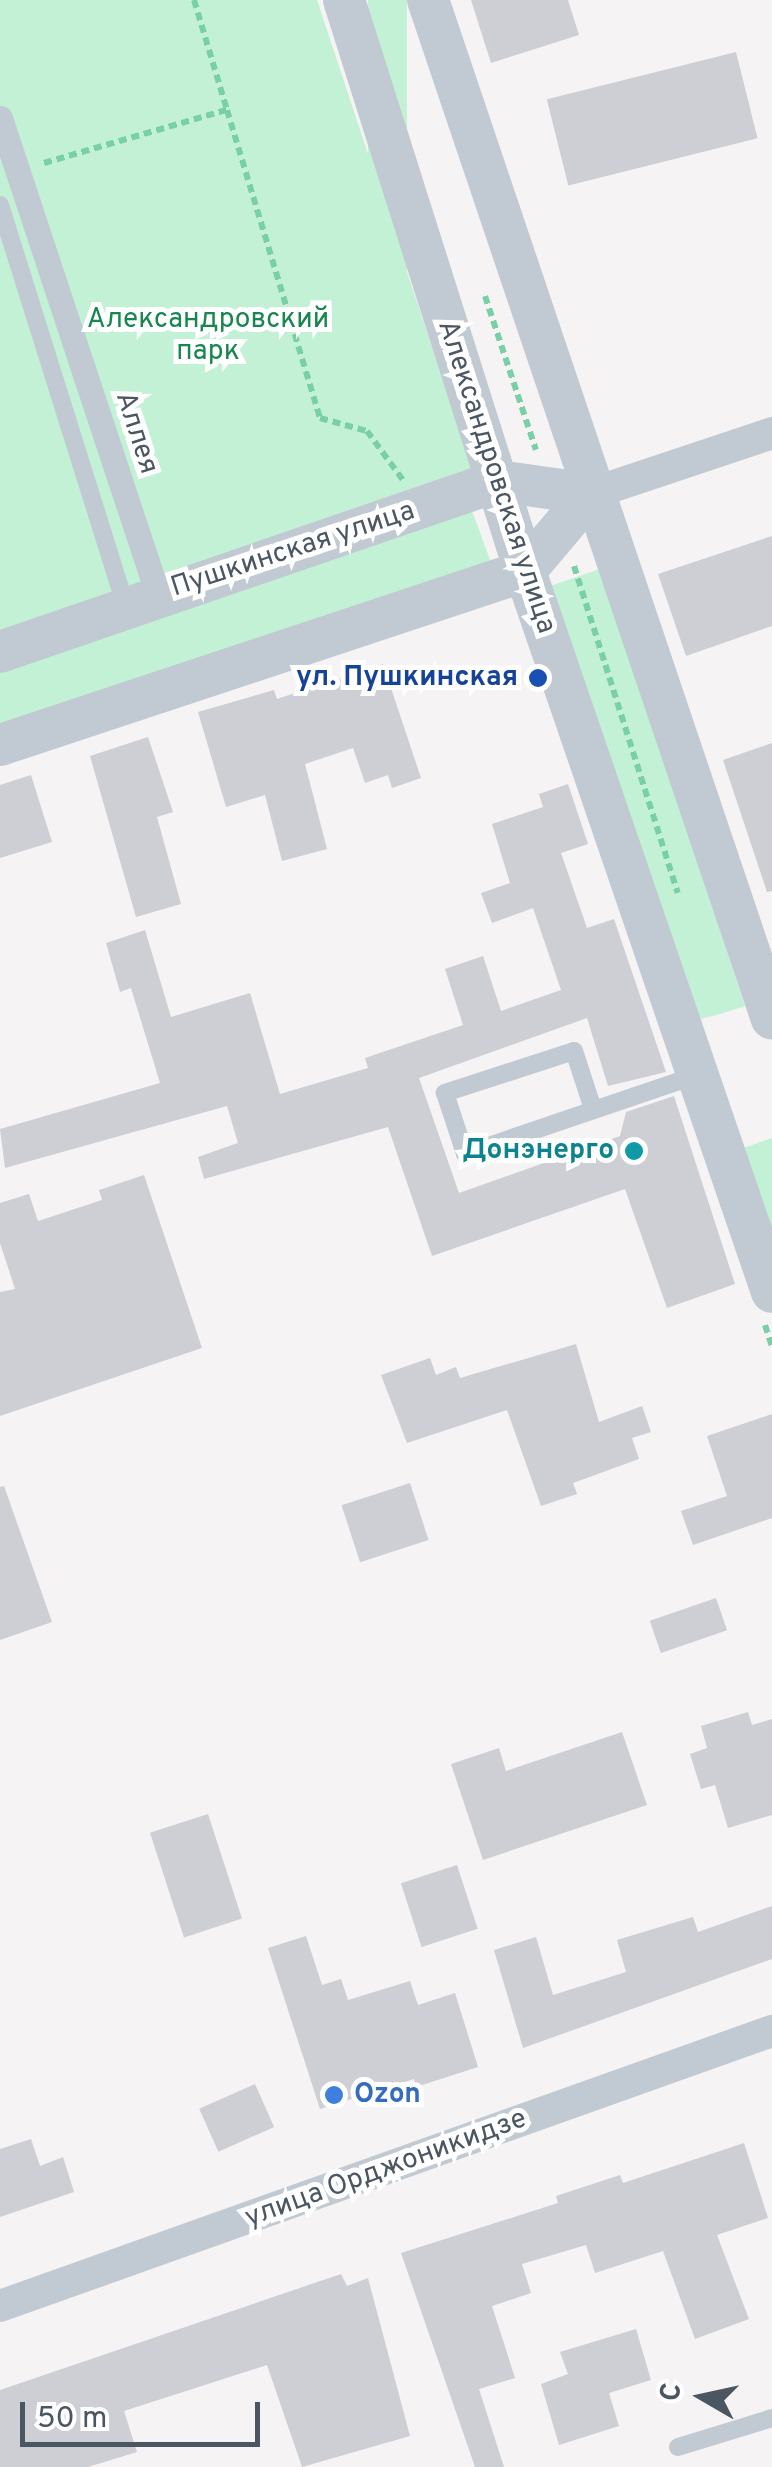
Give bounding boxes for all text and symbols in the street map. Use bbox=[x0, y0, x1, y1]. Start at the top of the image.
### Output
park label: Александровский парк bbox=[87, 303, 329, 369]
street label: Александровская улица bbox=[429, 316, 563, 638]
street label: Аллея bbox=[107, 388, 165, 478]
street label: Пушкинская улица bbox=[167, 495, 419, 605]
place label: ул. Пушкинская bbox=[296, 661, 518, 695]
marker: ул. Пушкинская bbox=[527, 667, 549, 689]
place label: Донэнерго bbox=[462, 1134, 614, 1168]
marker: Донэнерго bbox=[623, 1140, 645, 1162]
place label: Ozon bbox=[354, 2078, 421, 2112]
marker: Ozon bbox=[323, 2084, 345, 2106]
street label: улица Орджоникидзе bbox=[241, 2102, 531, 2236]
north arrow bbox=[652, 2347, 752, 2447]
text: С bbox=[653, 2381, 692, 2404]
scale bar bbox=[25, 2382, 265, 2444]
text: 50 m bbox=[37, 2401, 107, 2438]

